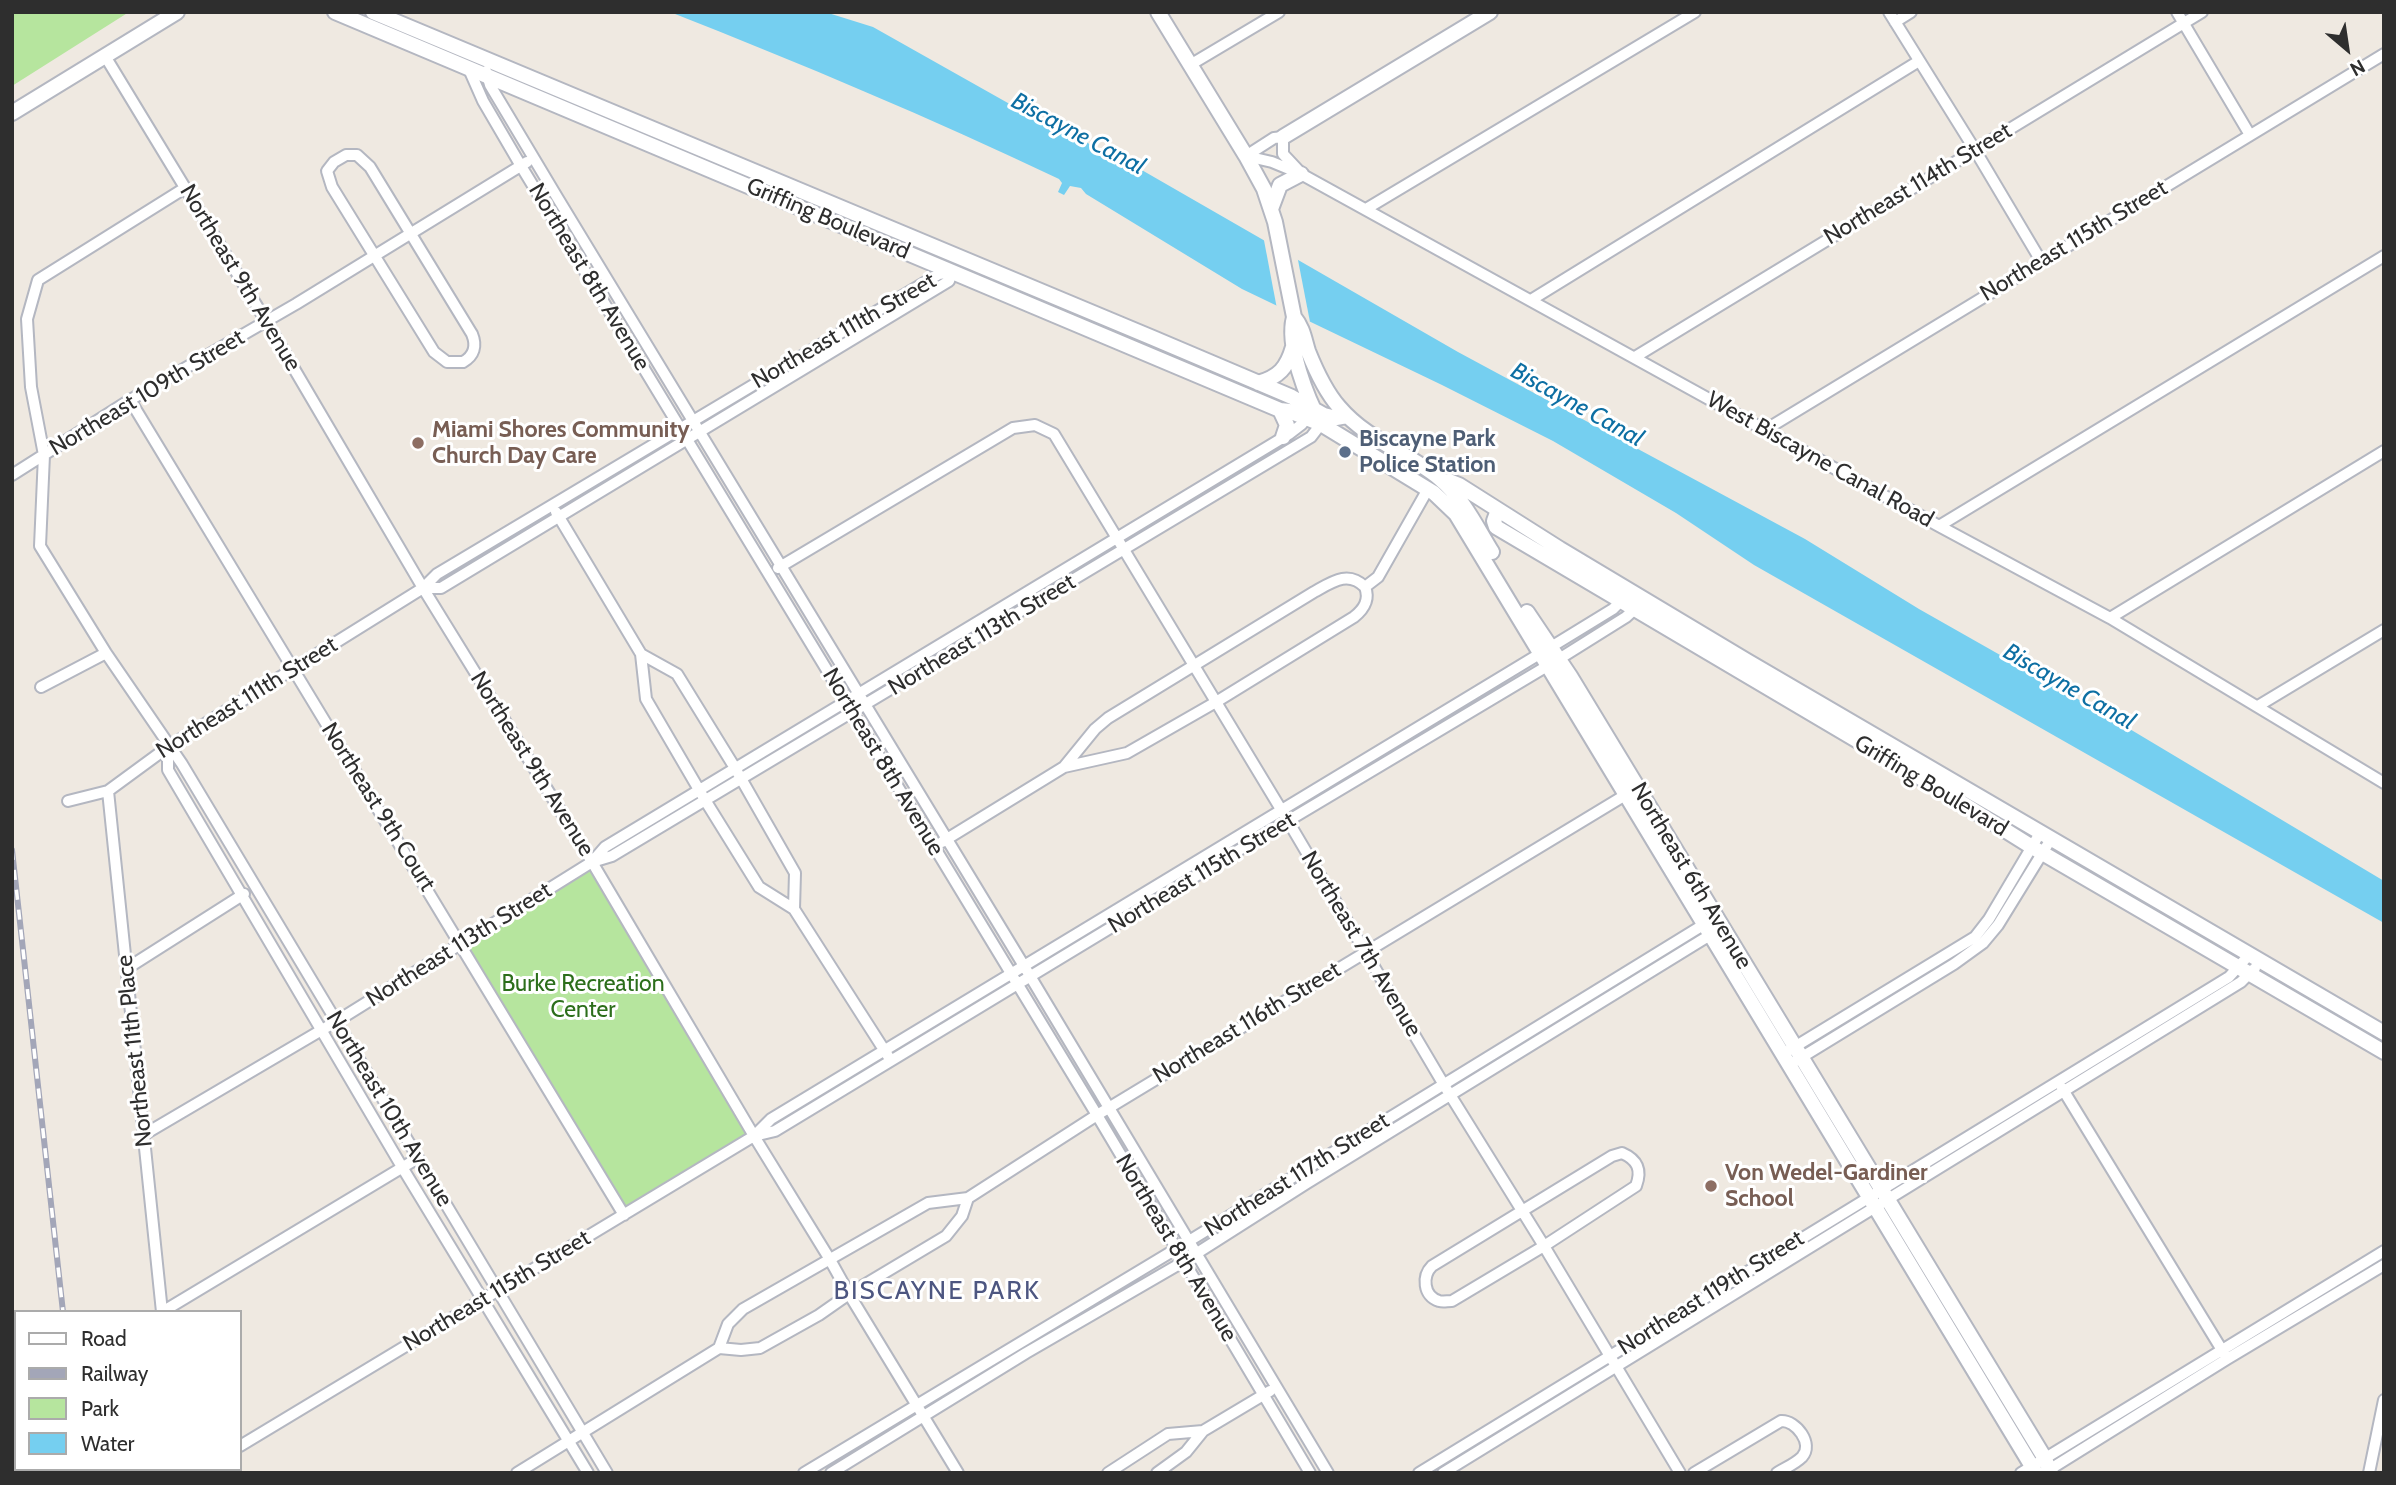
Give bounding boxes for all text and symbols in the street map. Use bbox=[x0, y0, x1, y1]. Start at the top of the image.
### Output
north arrow bbox=[2312, 14, 2382, 84]
text: N bbox=[2346, 54, 2369, 81]
water label: Biscayne Canal bbox=[1006, 87, 1150, 181]
street label: Northeast 114th Street bbox=[1819, 117, 2017, 251]
street label: Griffing Boulevard bbox=[742, 172, 914, 266]
street label: Northeast 115th Street bbox=[1976, 174, 2172, 308]
street label: Northeast 8th Avenue bbox=[522, 178, 656, 376]
street label: Northeast 9th Avenue bbox=[173, 180, 307, 376]
street label: Northeast 111th Street bbox=[747, 267, 941, 395]
street label: Northeast 109th Street bbox=[45, 324, 249, 462]
water label: Biscayne Canal bbox=[1506, 357, 1648, 453]
street label: West Biscayne Canal Road bbox=[1702, 386, 1938, 534]
place label: Miami Shores Community Church Day Care bbox=[432, 416, 690, 470]
place label: Biscayne Park Police Station bbox=[1359, 425, 1496, 479]
marker: Miami Shores Community Church Day Care bbox=[410, 435, 426, 451]
marker: Biscayne Park Police Station bbox=[1337, 444, 1353, 460]
street label: Northeast 113th Street bbox=[884, 568, 1080, 702]
street label: Northeast 111th Street bbox=[151, 631, 343, 765]
water label: Biscayne Canal bbox=[1998, 638, 2140, 736]
street label: Northeast 8th Avenue bbox=[816, 663, 950, 861]
street label: Northeast 9th Avenue bbox=[464, 667, 600, 861]
street label: Northeast 9th Court bbox=[315, 718, 441, 896]
street label: Griffing Boulevard bbox=[1849, 729, 2013, 843]
street label: Northeast 6th Avenue bbox=[1624, 778, 1758, 974]
street label: Northeast 115th Street bbox=[1104, 806, 1300, 940]
street label: Northeast 7th Avenue bbox=[1295, 846, 1427, 1042]
street label: Northeast 113th Street bbox=[361, 877, 557, 1013]
street label: Northeast 11th Place bbox=[111, 953, 159, 1149]
street label: Northeast 116th Street bbox=[1148, 956, 1346, 1090]
park label: Burke Recreation Center bbox=[501, 970, 665, 1024]
street label: Northeast 10th Avenue bbox=[320, 1006, 458, 1212]
street label: Northeast 117th Street bbox=[1200, 1107, 1394, 1243]
street label: Northeast 8th Avenue bbox=[1109, 1149, 1243, 1347]
place label: Von Wedel-Gardiner School bbox=[1725, 1159, 1928, 1213]
marker: Von Wedel-Gardiner School bbox=[1703, 1178, 1719, 1194]
street label: Northeast 115th Street bbox=[399, 1224, 595, 1358]
street label: Northeast 119th Street bbox=[1613, 1225, 1809, 1361]
district label: BISCAYNE PARK bbox=[835, 1275, 1039, 1307]
legend bbox=[14, 1310, 242, 1471]
text: Road bbox=[81, 1326, 127, 1351]
text: Railway bbox=[81, 1361, 148, 1386]
text: Park bbox=[81, 1396, 119, 1421]
text: Water bbox=[81, 1431, 134, 1456]

